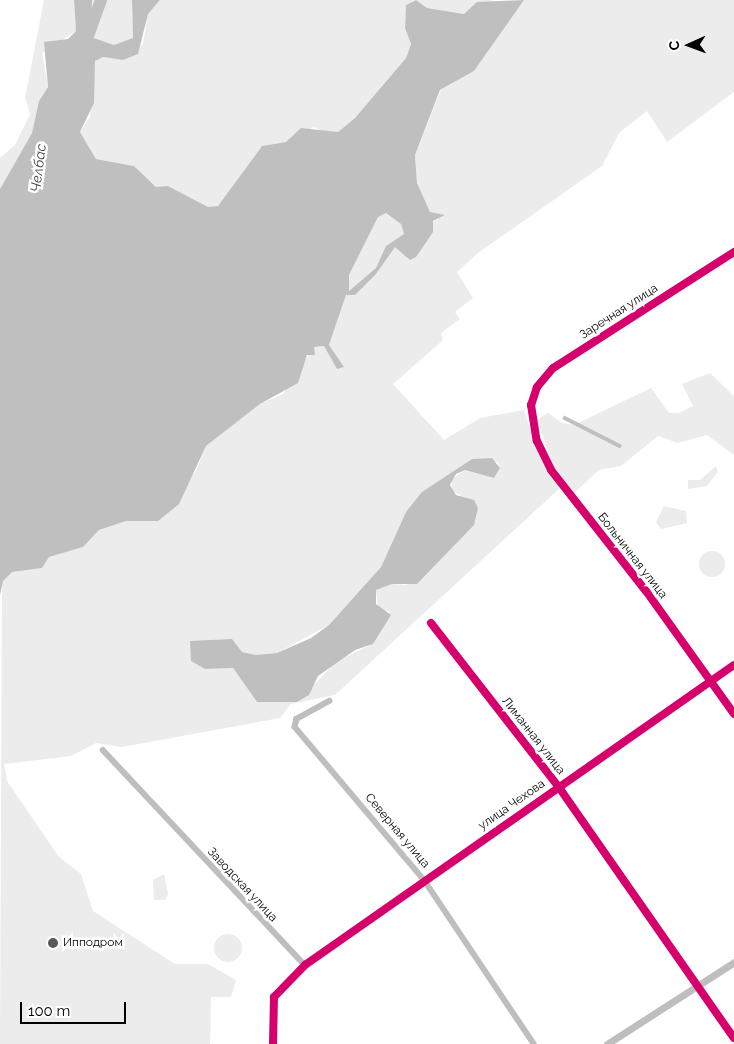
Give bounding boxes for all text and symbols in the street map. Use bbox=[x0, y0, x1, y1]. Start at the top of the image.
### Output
north arrow bbox=[664, 20, 714, 70]
text: С bbox=[666, 40, 682, 51]
water label: Челбас bbox=[27, 143, 49, 193]
street label: Заречная улица bbox=[577, 281, 661, 343]
street label: Больничная улица bbox=[594, 510, 670, 602]
street label: Лиманная улица bbox=[498, 694, 568, 778]
street label: улица Чехова bbox=[476, 777, 548, 833]
street label: Северная улица bbox=[362, 791, 432, 871]
street label: Заводская улица bbox=[204, 845, 280, 925]
place label: Ипподром bbox=[63, 936, 123, 950]
marker: Ипподром bbox=[47, 937, 59, 949]
scale bar bbox=[22, 992, 129, 1024]
text: 100 m bbox=[28, 1002, 70, 1020]

